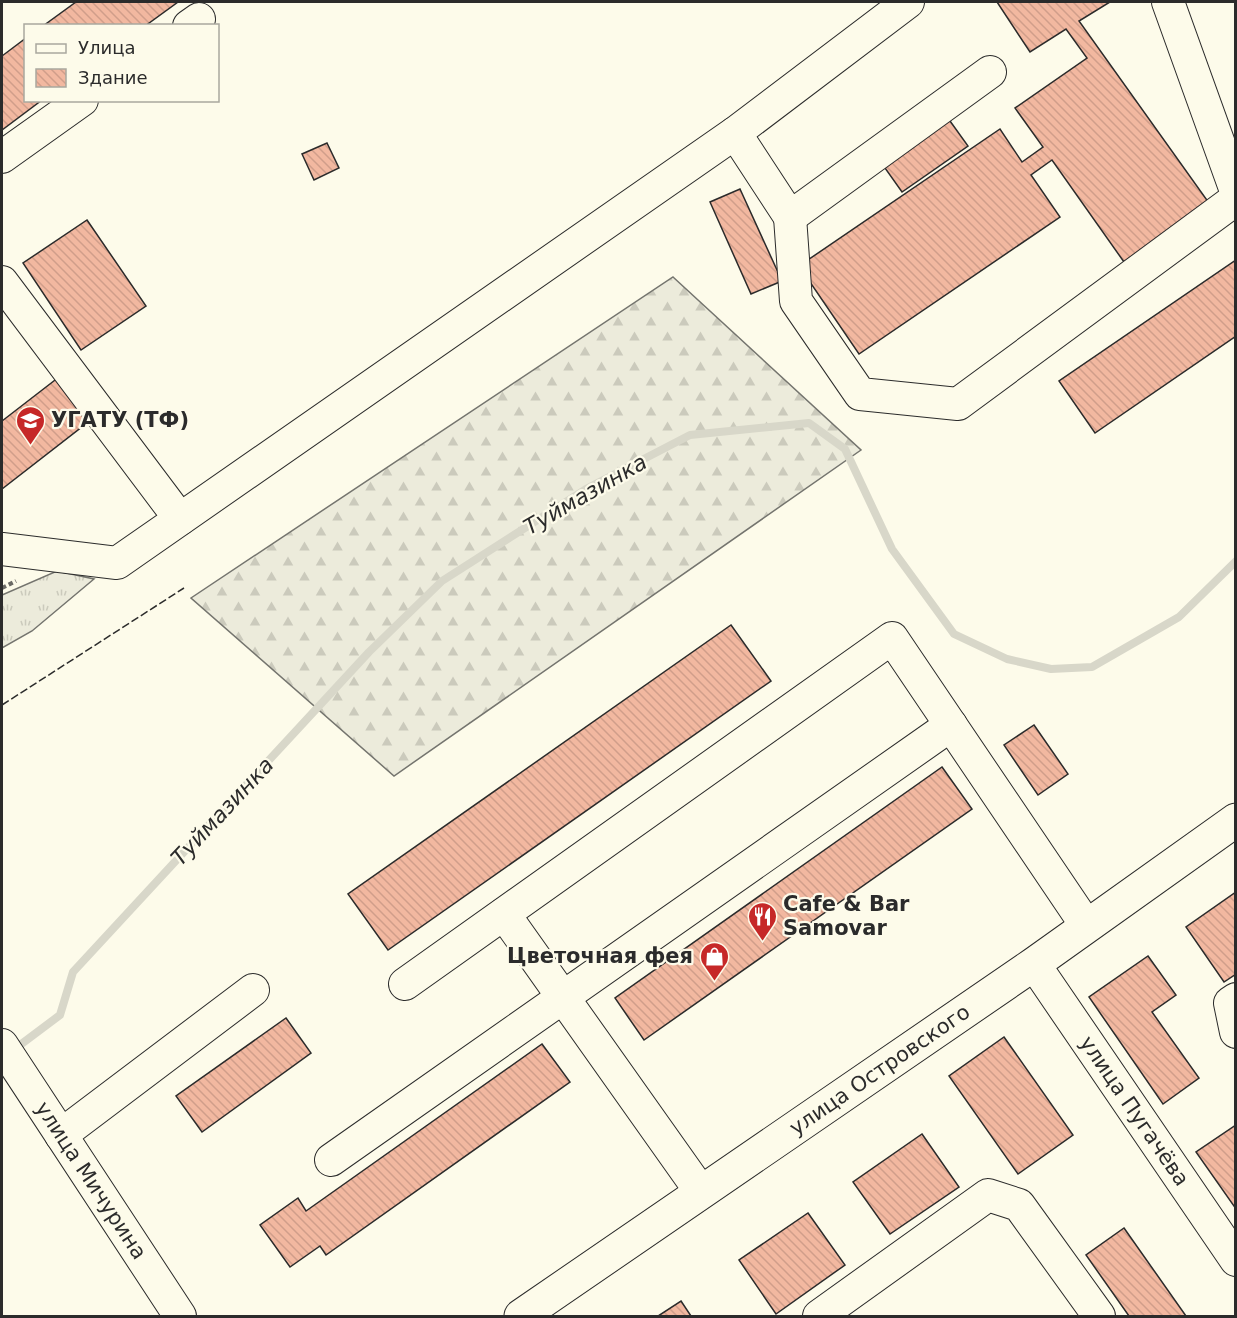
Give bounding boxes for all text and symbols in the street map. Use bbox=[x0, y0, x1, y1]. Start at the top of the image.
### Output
legend bbox=[24, 24, 219, 102]
text: Улица bbox=[78, 37, 135, 58]
text: Здание bbox=[78, 67, 148, 88]
school or university icon: УГАТУ (ТФ) bbox=[14, 404, 46, 446]
place label: УГАТУ (ТФ) bbox=[51, 408, 189, 432]
water label: Туймазинка bbox=[519, 449, 651, 540]
water label: Туймазинка bbox=[166, 752, 279, 870]
place label: Cafe & Bar Samovar bbox=[783, 892, 910, 940]
restaurant icon: Cafe & Bar Samovar bbox=[746, 900, 778, 942]
shop icon: Цветочная фея bbox=[698, 940, 730, 982]
place label: Цветочная фея bbox=[507, 944, 693, 968]
street label: улица Островского bbox=[785, 1000, 974, 1140]
street label: улица Пугачёва bbox=[1075, 1032, 1194, 1191]
street label: улица Мичурина bbox=[30, 1097, 151, 1264]

